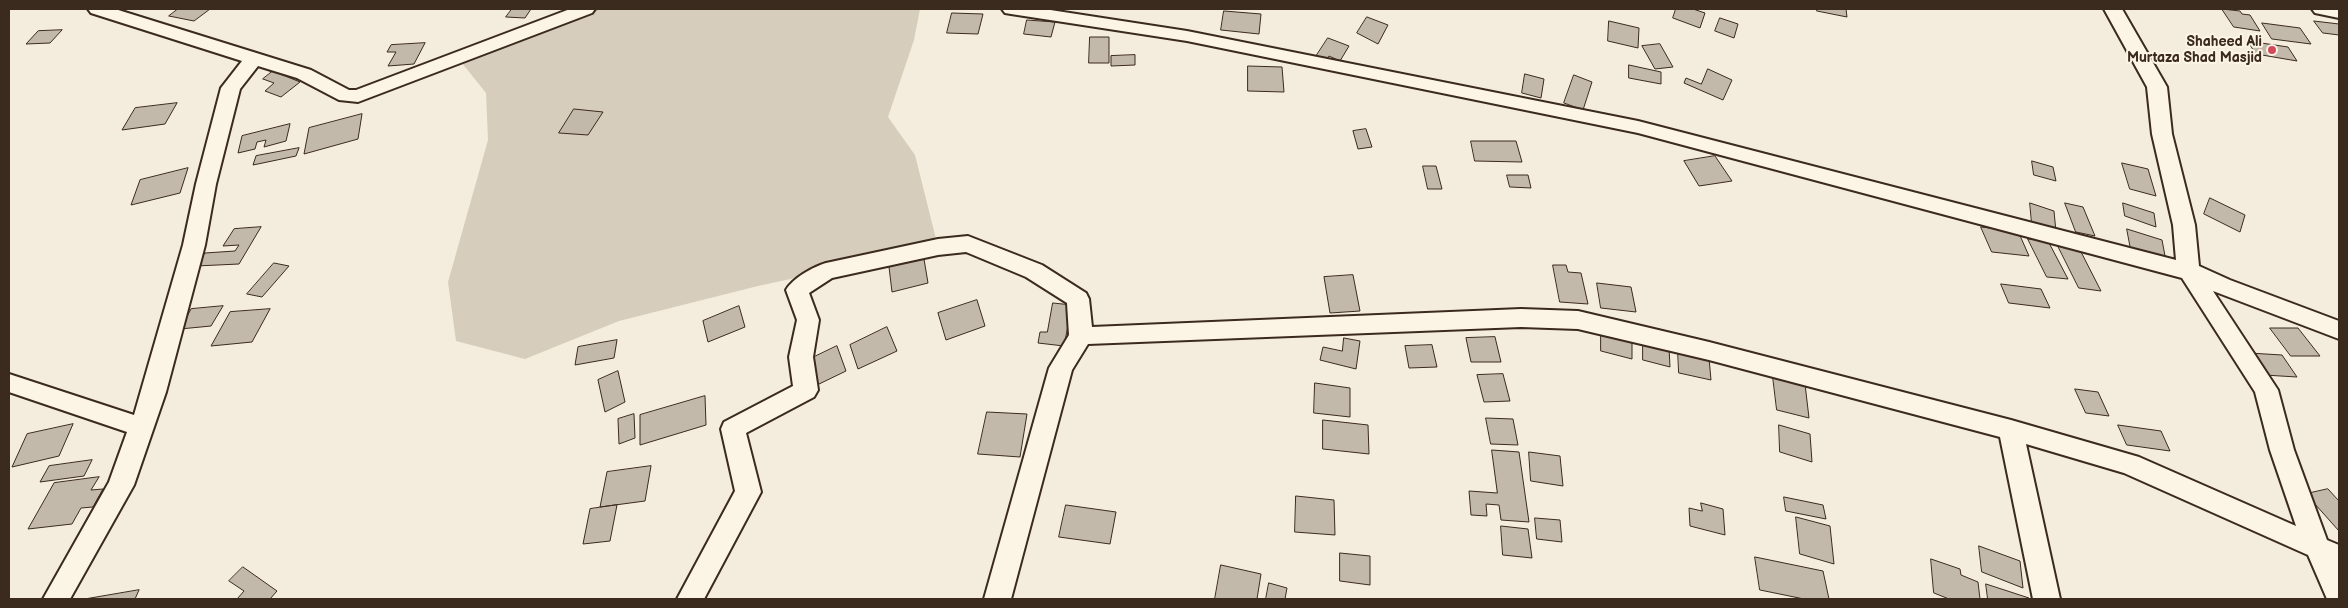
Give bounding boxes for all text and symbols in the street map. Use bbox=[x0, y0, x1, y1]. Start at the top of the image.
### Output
place label: Shaheed Ali Murtaza Shad Masjid bbox=[2127, 34, 2262, 66]
marker: Shaheed Ali Murtaza Shad Masjid bbox=[2266, 44, 2278, 56]

